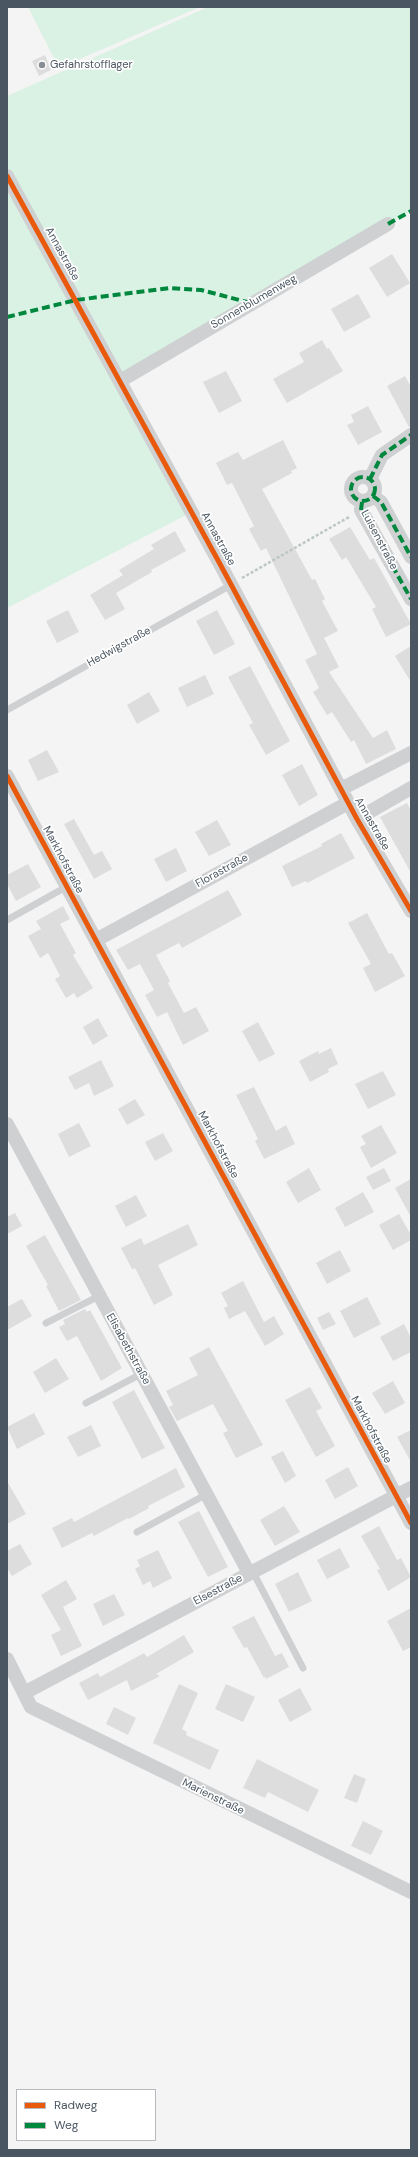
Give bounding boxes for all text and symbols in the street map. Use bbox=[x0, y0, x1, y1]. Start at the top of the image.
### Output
place label: Gefahrstofflager bbox=[50, 58, 133, 72]
marker: Gefahrstofflager bbox=[37, 60, 47, 70]
street label: Annastraße bbox=[42, 225, 82, 283]
street label: Sonnenblumenweg bbox=[209, 272, 299, 332]
street label: Luisenstraße bbox=[358, 508, 400, 572]
street label: Annastraße bbox=[198, 510, 238, 568]
street label: Hedwigstraße bbox=[85, 624, 153, 670]
street label: Annastraße bbox=[352, 795, 392, 853]
street label: Markhofstraße bbox=[40, 824, 86, 896]
street label: Florastraße bbox=[193, 851, 251, 891]
street label: Markhofstraße bbox=[195, 1109, 241, 1181]
street label: Elisabethstraße bbox=[103, 1311, 153, 1387]
street label: Markhofstraße bbox=[348, 1394, 394, 1466]
street label: Elsestraße bbox=[191, 1572, 245, 1608]
street label: Marienstraße bbox=[180, 1776, 246, 1818]
legend bbox=[16, 2089, 156, 2141]
text: Radweg bbox=[54, 2097, 97, 2113]
text: Weg bbox=[54, 2117, 78, 2133]

